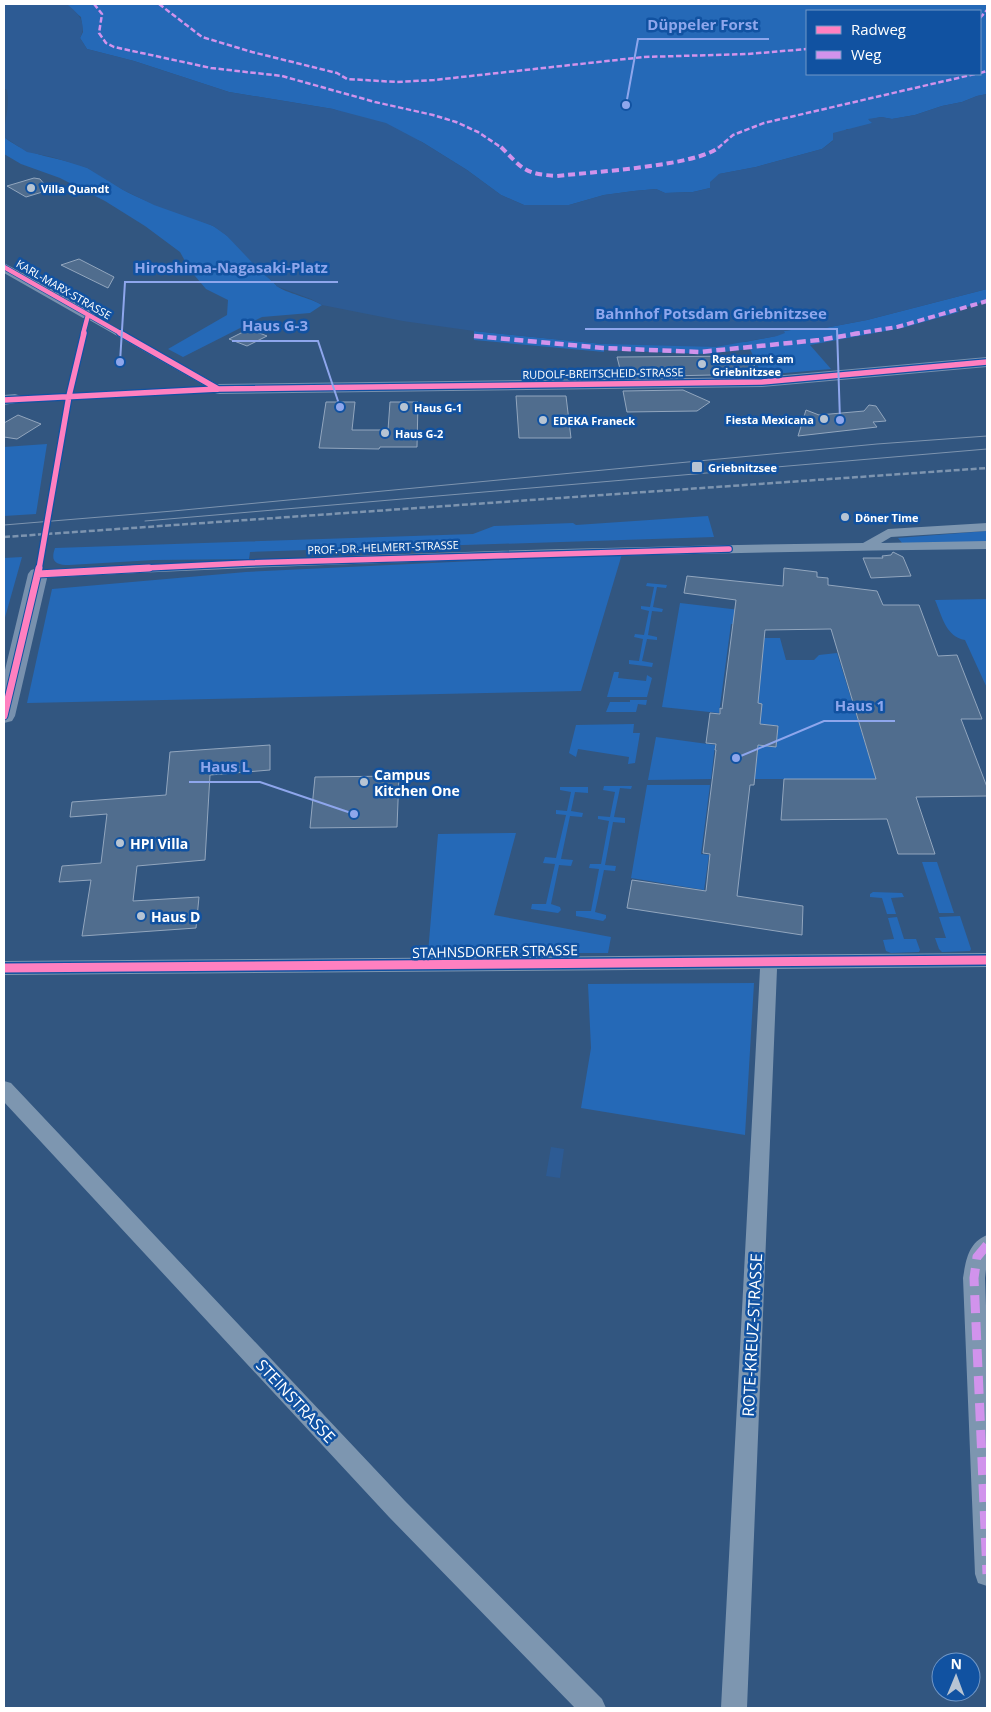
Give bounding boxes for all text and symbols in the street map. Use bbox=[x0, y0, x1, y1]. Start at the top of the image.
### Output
callout: Düppeler Forst bbox=[638, 9, 769, 39]
legend bbox=[806, 10, 981, 75]
text: Düppeler Forst bbox=[647, 14, 759, 34]
text: Radweg bbox=[851, 19, 906, 39]
text: Weg bbox=[851, 44, 881, 64]
place label: Villa Quandt bbox=[41, 181, 110, 196]
marker: Villa Quandt bbox=[25, 182, 37, 194]
callout: Hiroshima-Nagasaki-Platz bbox=[125, 252, 338, 282]
street label: KARL-MARX-STRASSE bbox=[14, 256, 114, 322]
text: Hiroshima-Nagasaki-Platz bbox=[134, 257, 328, 277]
callout: Bahnhof Potsdam Griebnitzsee bbox=[585, 299, 837, 329]
text: Bahnhof Potsdam Griebnitzsee bbox=[595, 303, 827, 323]
callout: Haus G-3 bbox=[232, 311, 318, 341]
text: Haus G-3 bbox=[242, 315, 308, 335]
place label: Restaurant am Griebnitzsee bbox=[712, 351, 794, 379]
marker: Restaurant am Griebnitzsee bbox=[696, 358, 708, 370]
street label: RUDOLF-BREITSCHEID-STRASSE bbox=[522, 364, 684, 382]
place label: Haus G-1 bbox=[414, 400, 462, 415]
marker: Haus G-1 bbox=[398, 401, 410, 413]
place label: Fiesta Mexicana bbox=[726, 412, 814, 427]
place label: EDEKA Franeck bbox=[553, 413, 635, 428]
marker: Fiesta Mexicana bbox=[818, 413, 830, 425]
marker: EDEKA Franeck bbox=[537, 414, 549, 426]
place label: Haus G-2 bbox=[395, 426, 443, 441]
marker: Haus G-2 bbox=[379, 427, 391, 439]
marker: Griebnitzsee bbox=[690, 460, 704, 474]
place label: Griebnitzsee bbox=[708, 460, 777, 475]
place label: Döner Time bbox=[855, 510, 919, 525]
marker: Döner Time bbox=[839, 511, 851, 523]
street label: PROF.-DR.-HELMERT-STRASSE bbox=[307, 537, 459, 557]
callout: Haus 1 bbox=[824, 691, 895, 721]
text: Haus 1 bbox=[835, 695, 885, 715]
callout: Haus L bbox=[189, 752, 260, 782]
text: Haus L bbox=[200, 756, 250, 776]
place label: Campus Kitchen One bbox=[374, 765, 460, 800]
marker: Campus Kitchen One bbox=[358, 776, 370, 788]
place label: HPI Villa bbox=[130, 834, 188, 853]
marker: HPI Villa bbox=[114, 837, 126, 849]
place label: Haus D bbox=[151, 907, 200, 926]
marker: Haus D bbox=[135, 910, 147, 922]
street label: STAHNSDORFER STRASSE bbox=[412, 940, 578, 962]
street label: ROTE-KREUZ-STRASSE bbox=[737, 1253, 767, 1417]
street label: STEINSTRASSE bbox=[251, 1354, 341, 1448]
north arrow bbox=[931, 1652, 981, 1702]
text: N bbox=[950, 1654, 962, 1673]

